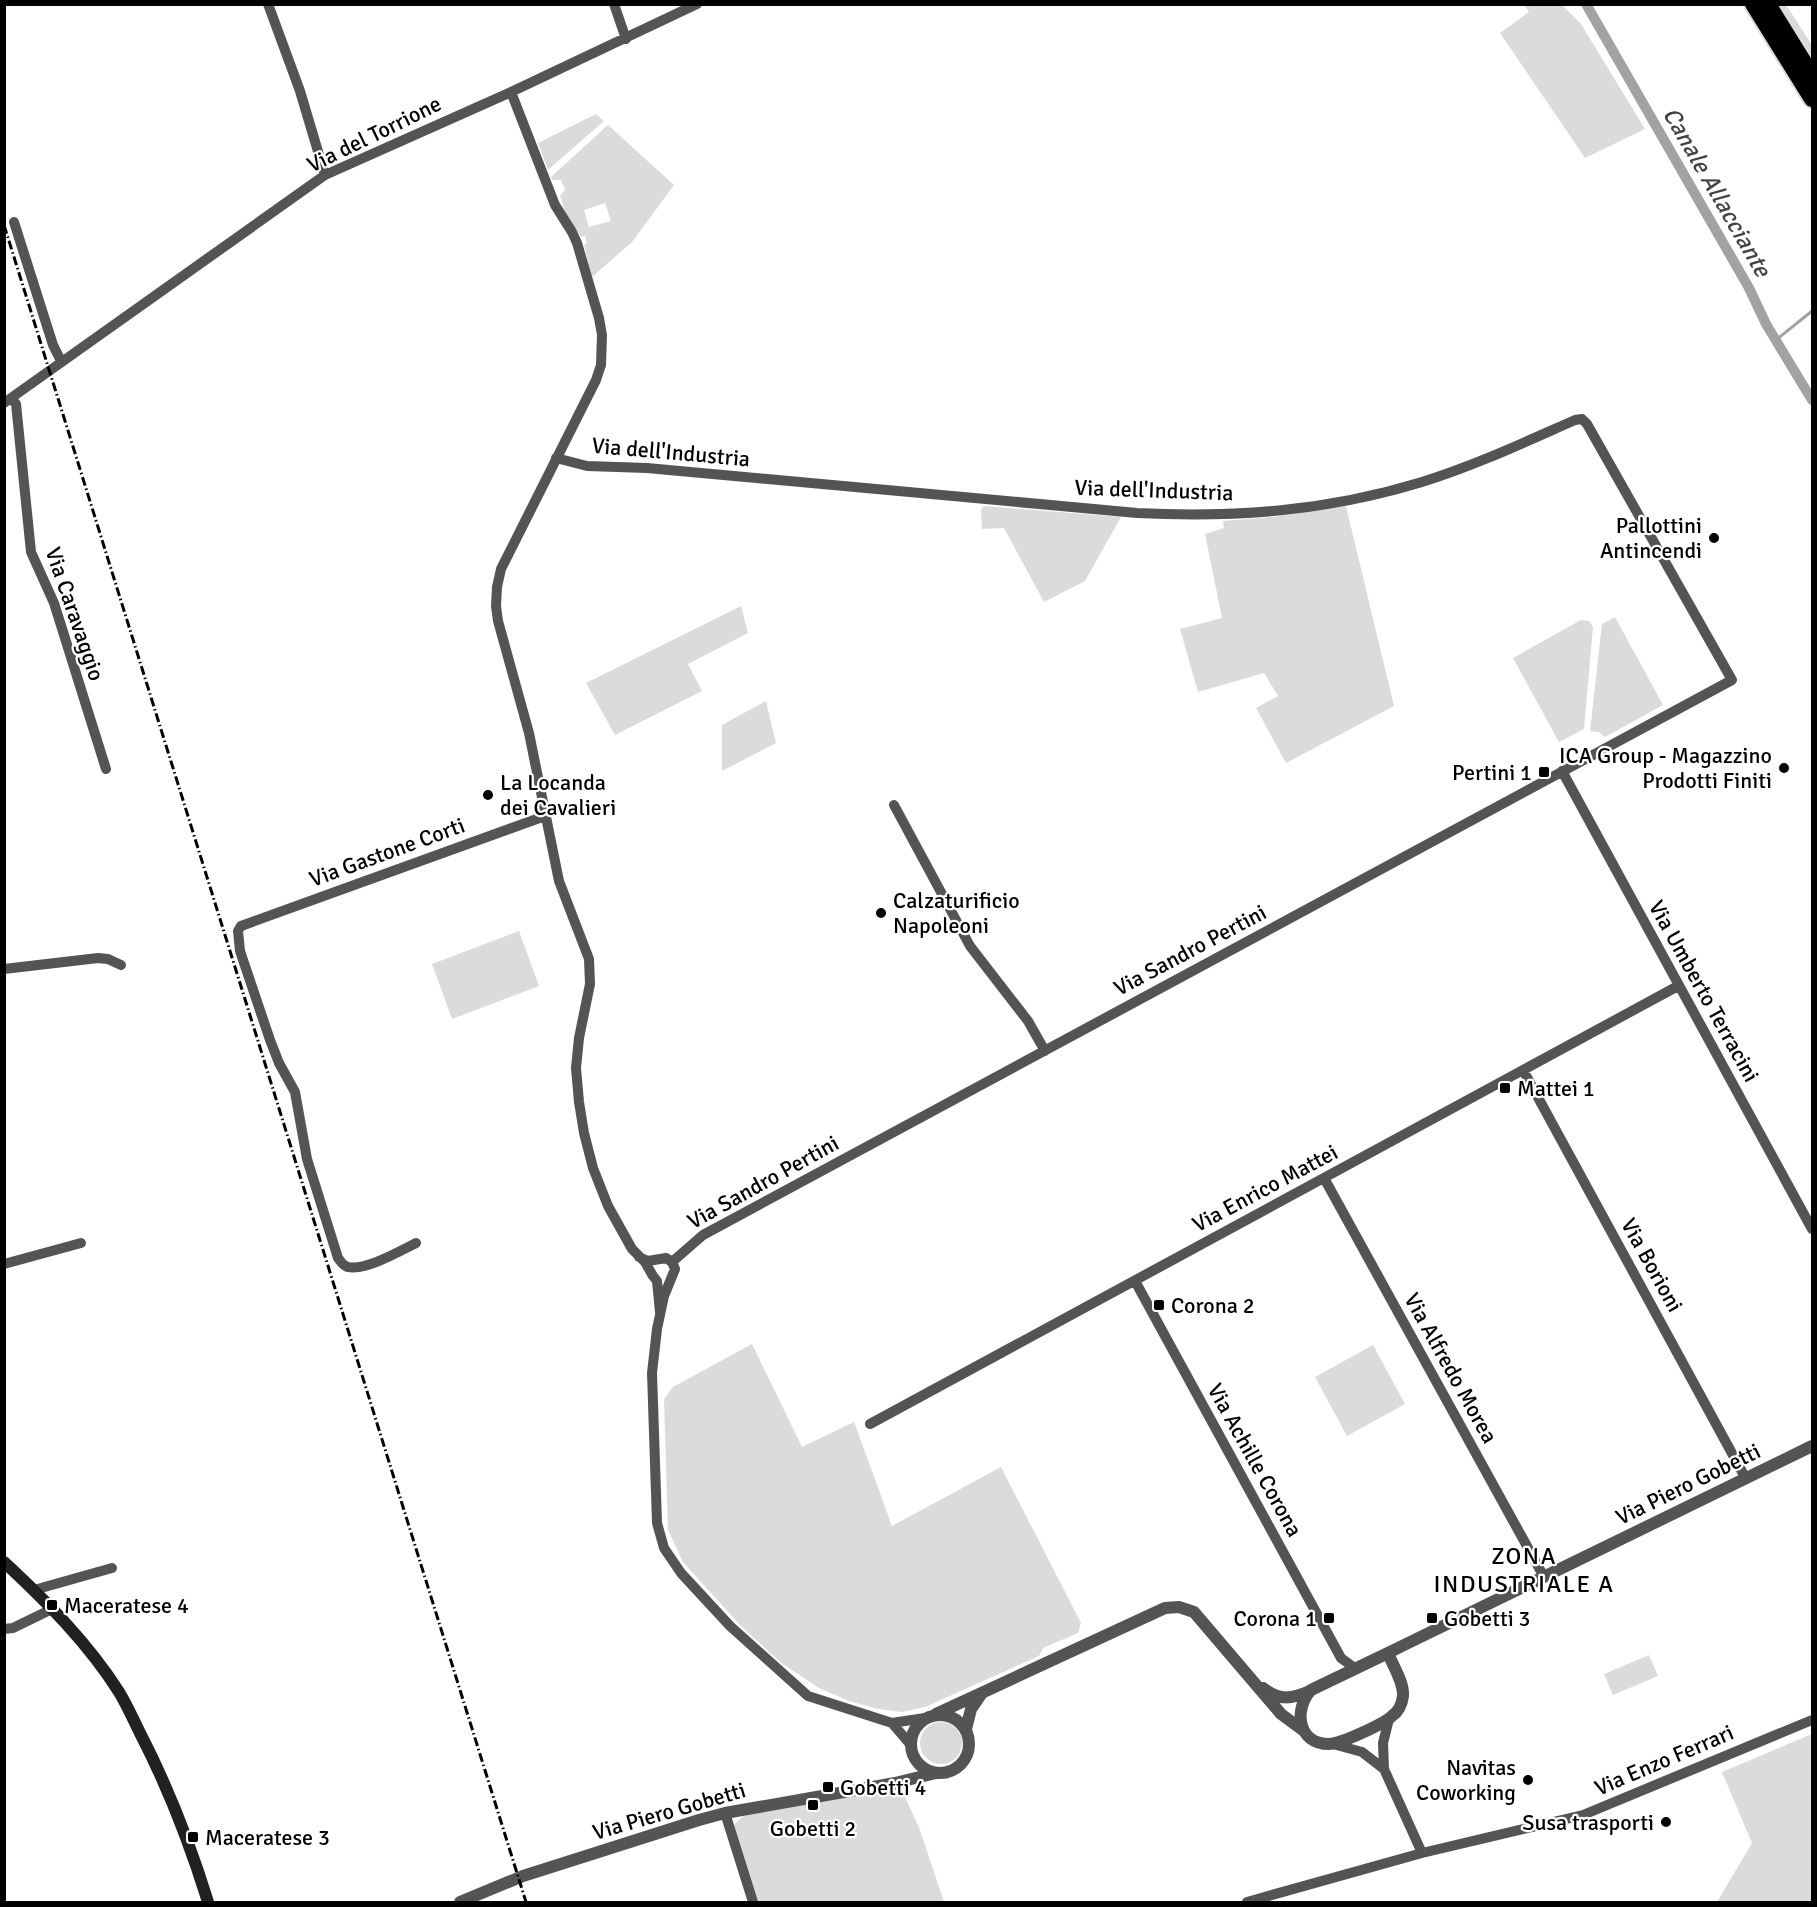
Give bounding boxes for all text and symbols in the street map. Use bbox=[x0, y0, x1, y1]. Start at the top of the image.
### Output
street label: Via del Torrione bbox=[302, 90, 446, 178]
water label: Canale Allacciante bbox=[1656, 102, 1778, 283]
street label: Via dell'Industria bbox=[591, 432, 751, 472]
street label: Via dell'Industria bbox=[1074, 474, 1234, 506]
place label: Pallottini Antincendi bbox=[1600, 512, 1702, 564]
marker: Pallottini Antincendi bbox=[1707, 531, 1721, 545]
street label: Via Caravaggio bbox=[40, 544, 110, 684]
place label: ICA Group - Magazzino Prodotti Finiti bbox=[1559, 742, 1772, 794]
place label: Pertini 1 bbox=[1452, 759, 1532, 786]
marker: ICA Group - Magazzino Prodotti Finiti bbox=[1777, 761, 1791, 775]
marker: Pertini 1 bbox=[1537, 765, 1551, 779]
place label: La Locanda dei Cavalieri bbox=[500, 769, 616, 821]
marker: La Locanda dei Cavalieri bbox=[481, 788, 495, 802]
street label: Via Gastone Corti bbox=[306, 811, 468, 893]
place label: Calzaturificio Napoleoni bbox=[893, 887, 1020, 939]
street label: Via Umberto Terracini bbox=[1643, 895, 1765, 1087]
street label: Via Sandro Pertini bbox=[1109, 898, 1271, 1002]
marker: Calzaturificio Napoleoni bbox=[874, 906, 888, 920]
place label: Mattei 1 bbox=[1517, 1075, 1595, 1102]
marker: Mattei 1 bbox=[1498, 1081, 1512, 1095]
street label: Via Sandro Pertini bbox=[683, 1129, 843, 1235]
street label: Via Enrico Mattei bbox=[1188, 1138, 1342, 1238]
street label: Via Borioni bbox=[1615, 1213, 1689, 1317]
street label: Via Alfredo Morea bbox=[1399, 1288, 1503, 1448]
place label: Corona 2 bbox=[1171, 1292, 1255, 1319]
marker: Corona 2 bbox=[1152, 1298, 1166, 1312]
street label: Via Achille Corona bbox=[1202, 1379, 1308, 1541]
street label: Via Piero Gobetti bbox=[1611, 1437, 1765, 1531]
district label: ZONA INDUSTRIALE A bbox=[1434, 1541, 1614, 1599]
place label: Maceratese 4 bbox=[64, 1592, 189, 1619]
marker: Maceratese 4 bbox=[45, 1598, 59, 1612]
place label: Corona 1 bbox=[1233, 1605, 1317, 1632]
place label: Gobetti 3 bbox=[1444, 1605, 1530, 1632]
marker: Corona 1 bbox=[1322, 1611, 1336, 1625]
marker: Gobetti 3 bbox=[1425, 1611, 1439, 1625]
street label: Via Enzo Ferrari bbox=[1590, 1719, 1738, 1801]
place label: Navitas Coworking bbox=[1416, 1754, 1516, 1806]
marker: Navitas Coworking bbox=[1521, 1773, 1535, 1787]
place label: Gobetti 4 bbox=[840, 1774, 927, 1801]
street label: Via Piero Gobetti bbox=[589, 1776, 749, 1846]
marker: Gobetti 4 bbox=[821, 1780, 835, 1794]
marker: Gobetti 2 bbox=[806, 1798, 820, 1812]
place label: Susa trasporti bbox=[1522, 1809, 1654, 1836]
place label: Gobetti 2 bbox=[770, 1815, 856, 1842]
marker: Susa trasporti bbox=[1659, 1815, 1673, 1829]
place label: Maceratese 3 bbox=[205, 1824, 330, 1851]
marker: Maceratese 3 bbox=[186, 1830, 200, 1844]

